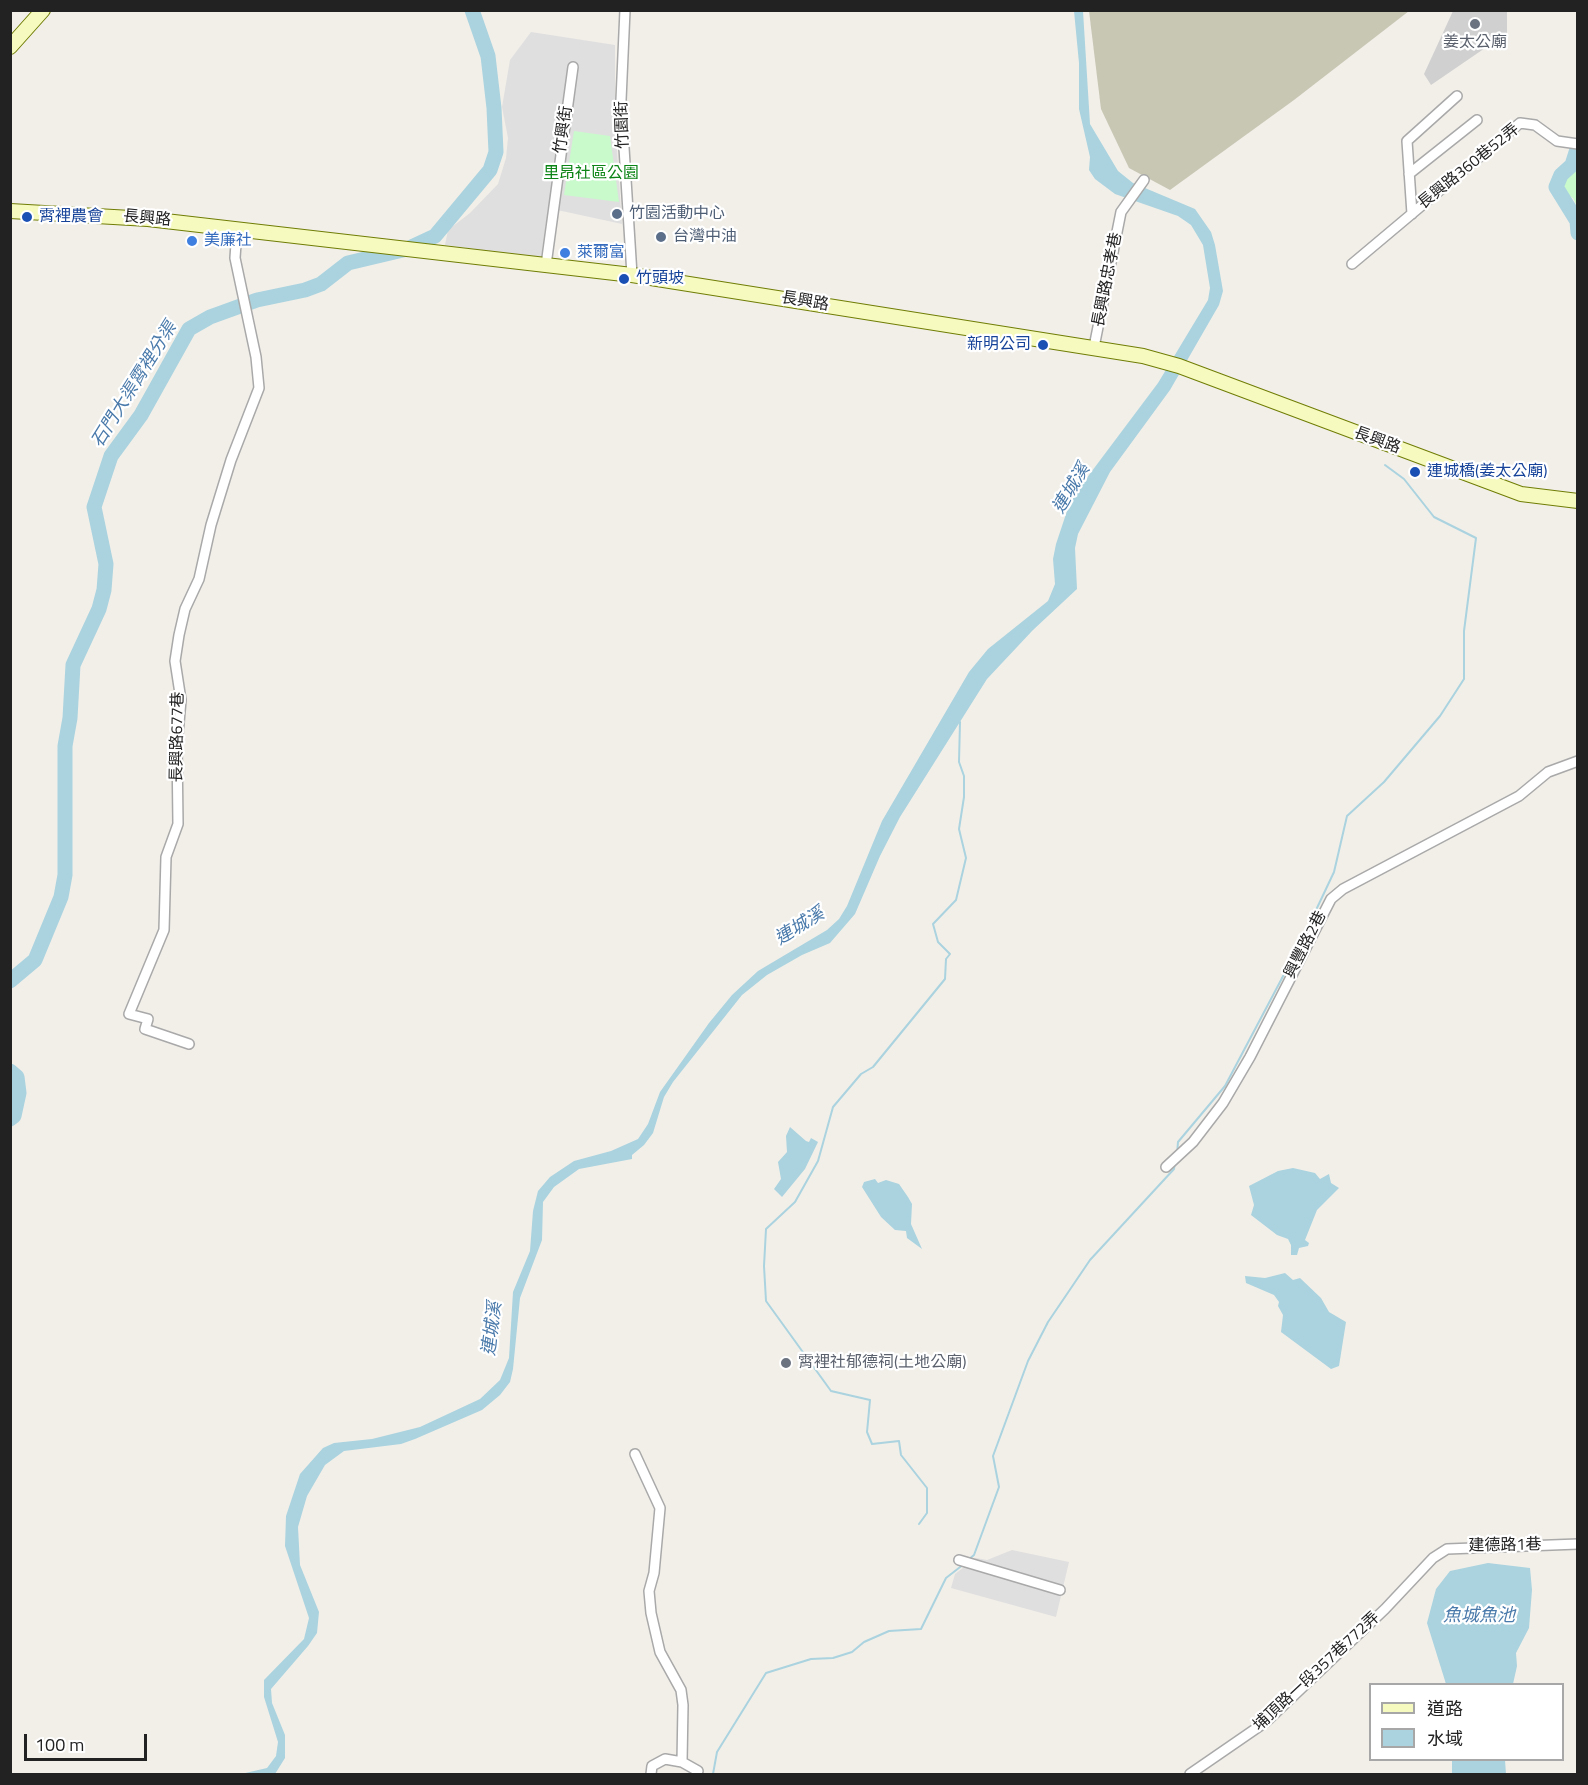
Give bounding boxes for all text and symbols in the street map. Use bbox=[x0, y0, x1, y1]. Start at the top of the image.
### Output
marker: 姜太公廟 bbox=[1468, 17, 1482, 31]
place label: 姜太公廟 bbox=[1443, 33, 1507, 53]
street label: 竹園街 bbox=[613, 101, 633, 149]
street label: 竹興街 bbox=[551, 105, 577, 155]
street label: 長興路360巷52弄 bbox=[1414, 120, 1524, 214]
park label: 里昂社區公園 bbox=[543, 164, 639, 184]
place label: 竹園活動中心 bbox=[629, 204, 725, 224]
place label: 霄裡農會 bbox=[39, 207, 103, 227]
street label: 長興路 bbox=[122, 207, 172, 231]
marker: 竹園活動中心 bbox=[610, 207, 624, 221]
marker: 霄裡農會 bbox=[20, 210, 34, 224]
place label: 台灣中油 bbox=[673, 227, 737, 247]
marker: 台灣中油 bbox=[654, 230, 668, 244]
place label: 美廉社 bbox=[204, 231, 252, 251]
street label: 長興路忠孝巷 bbox=[1089, 231, 1127, 329]
marker: 美廉社 bbox=[185, 234, 199, 248]
place label: 萊爾富 bbox=[577, 243, 625, 263]
marker: 萊爾富 bbox=[558, 246, 572, 260]
place label: 竹頭坡 bbox=[636, 269, 684, 289]
marker: 竹頭坡 bbox=[617, 272, 631, 286]
street label: 長興路 bbox=[780, 289, 830, 315]
water label: 石門大渠霄裡分渠 bbox=[88, 318, 182, 452]
place label: 新明公司 bbox=[967, 335, 1031, 355]
marker: 新明公司 bbox=[1036, 338, 1050, 352]
street label: 長興路 bbox=[1351, 424, 1403, 458]
water label: 連城溪 bbox=[1049, 460, 1095, 518]
place label: 連城橋(姜太公廟) bbox=[1427, 462, 1547, 482]
marker: 連城橋(姜太公廟) bbox=[1408, 465, 1422, 479]
street label: 長興路677巷 bbox=[168, 691, 188, 783]
water label: 連城溪 bbox=[771, 904, 829, 950]
street label: 興豐路2巷 bbox=[1281, 908, 1331, 982]
water label: 連城溪 bbox=[479, 1301, 507, 1357]
place label: 霄裡社郁德祠(土地公廟) bbox=[798, 1353, 966, 1373]
marker: 霄裡社郁德祠(土地公廟) bbox=[779, 1356, 793, 1370]
street label: 建德路1巷 bbox=[1468, 1536, 1542, 1556]
water label: 魚城魚池 bbox=[1443, 1606, 1515, 1628]
street label: 埔頂路一段357巷772弄 bbox=[1250, 1608, 1384, 1736]
legend bbox=[1369, 1683, 1564, 1761]
text: 道路 bbox=[1427, 1695, 1463, 1722]
scale bar bbox=[27, 1722, 150, 1760]
text: 水域 bbox=[1427, 1725, 1463, 1752]
text: 100 m bbox=[35, 1731, 84, 1758]

